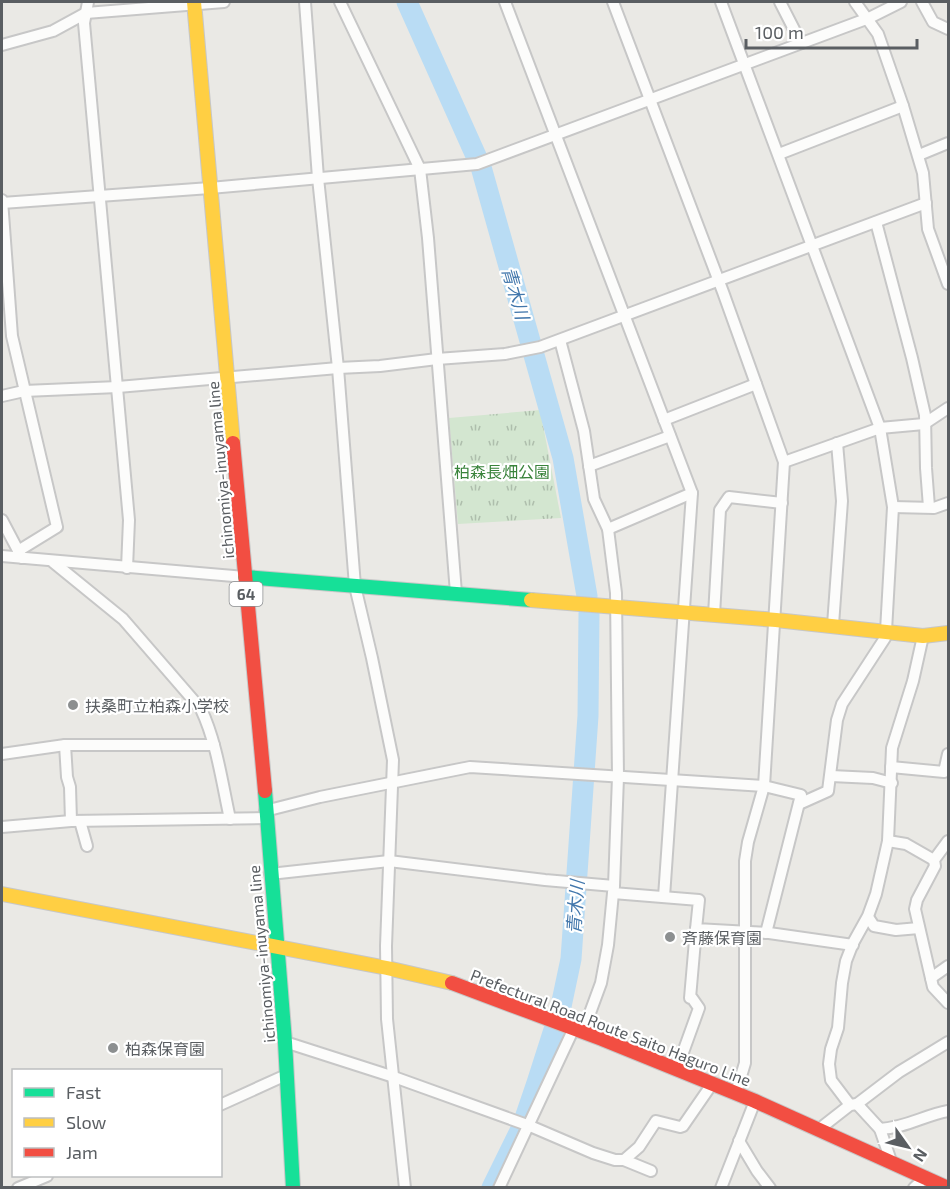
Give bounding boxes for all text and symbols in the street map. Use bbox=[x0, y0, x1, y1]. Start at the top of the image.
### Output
scale bar bbox=[746, 12, 917, 50]
text: 100 m bbox=[755, 21, 804, 43]
water label: 青木川 bbox=[498, 264, 535, 324]
street label: ichinomiya-inuyama line bbox=[203, 380, 237, 560]
park label: 柏森長畑公園 bbox=[454, 462, 550, 481]
road number: 64 bbox=[230, 582, 262, 606]
place label: 扶桑町立柏森小学校 bbox=[85, 696, 229, 715]
marker: 扶桑町立柏森小学校 bbox=[66, 698, 80, 712]
street label: ichinomiya-inuyama line bbox=[244, 864, 278, 1044]
water label: 青木川 bbox=[562, 877, 588, 935]
place label: 斉藤保育園 bbox=[682, 928, 762, 947]
marker: 斉藤保育園 bbox=[663, 930, 677, 944]
street label: Prefectural Road Route Saito Haguro Line bbox=[468, 965, 754, 1089]
place label: 柏森保育園 bbox=[125, 1039, 205, 1058]
marker: 柏森保育園 bbox=[106, 1041, 120, 1055]
legend bbox=[12, 1069, 222, 1177]
text: Fast bbox=[66, 1081, 101, 1103]
text: Slow bbox=[66, 1111, 107, 1133]
north arrow bbox=[878, 1117, 938, 1177]
text: Jam bbox=[66, 1141, 98, 1163]
text: N bbox=[910, 1146, 932, 1166]

